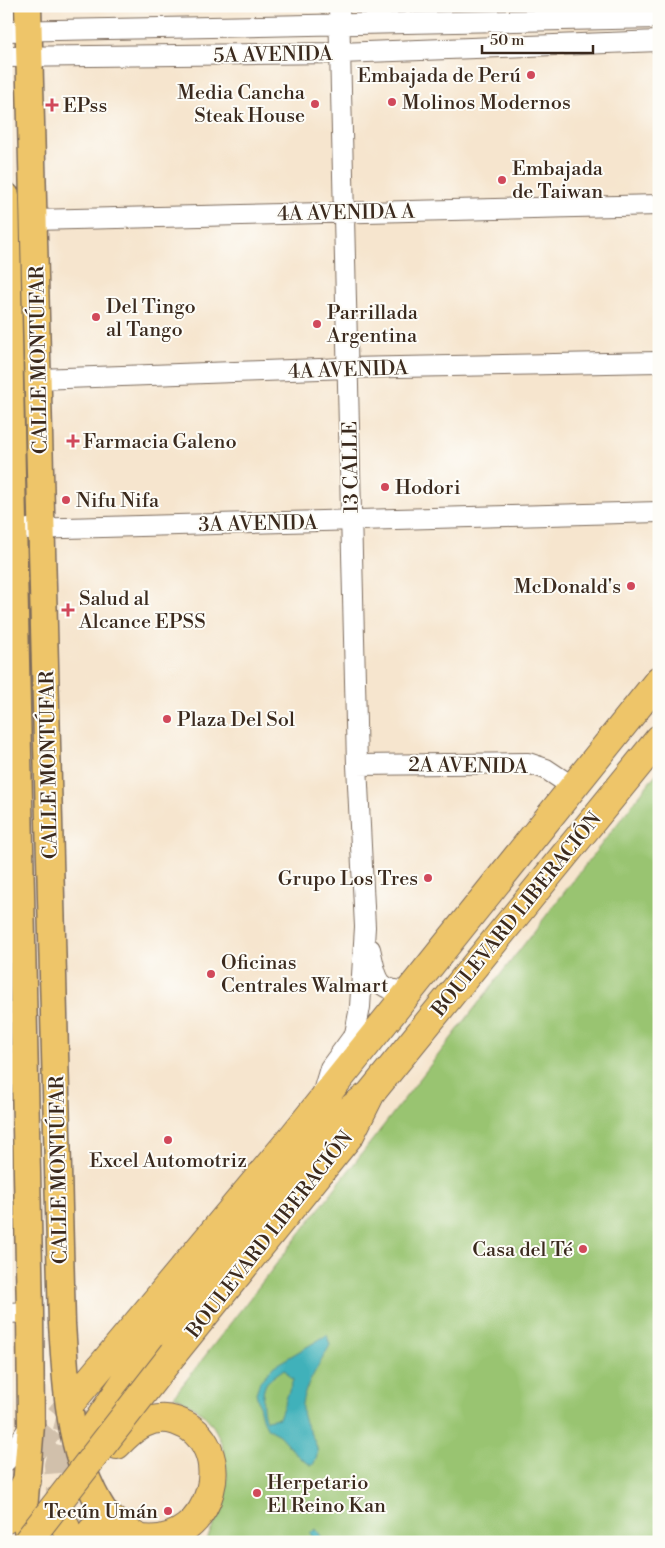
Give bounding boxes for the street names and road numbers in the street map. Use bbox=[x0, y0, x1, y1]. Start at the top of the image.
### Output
street label: 5A AVENIDA bbox=[213, 42, 334, 69]
street label: 4A AVENIDA A bbox=[277, 200, 416, 227]
street label: CALLE MONTÚFAR bbox=[24, 265, 54, 454]
street label: 4A AVENIDA bbox=[288, 356, 410, 385]
street label: 13 CALLE bbox=[338, 421, 365, 513]
street label: 3A AVENIDA bbox=[198, 511, 319, 538]
street label: CALLE MONTÚFAR bbox=[34, 670, 64, 859]
street label: 2A AVENIDA bbox=[408, 753, 529, 780]
street label: BOULEVARD LIBERACIÓN bbox=[426, 807, 607, 1023]
street label: CALLE MONTÚFAR bbox=[44, 1075, 74, 1264]
street label: BOULEVARD LIBERACIÓN bbox=[180, 1126, 359, 1344]

